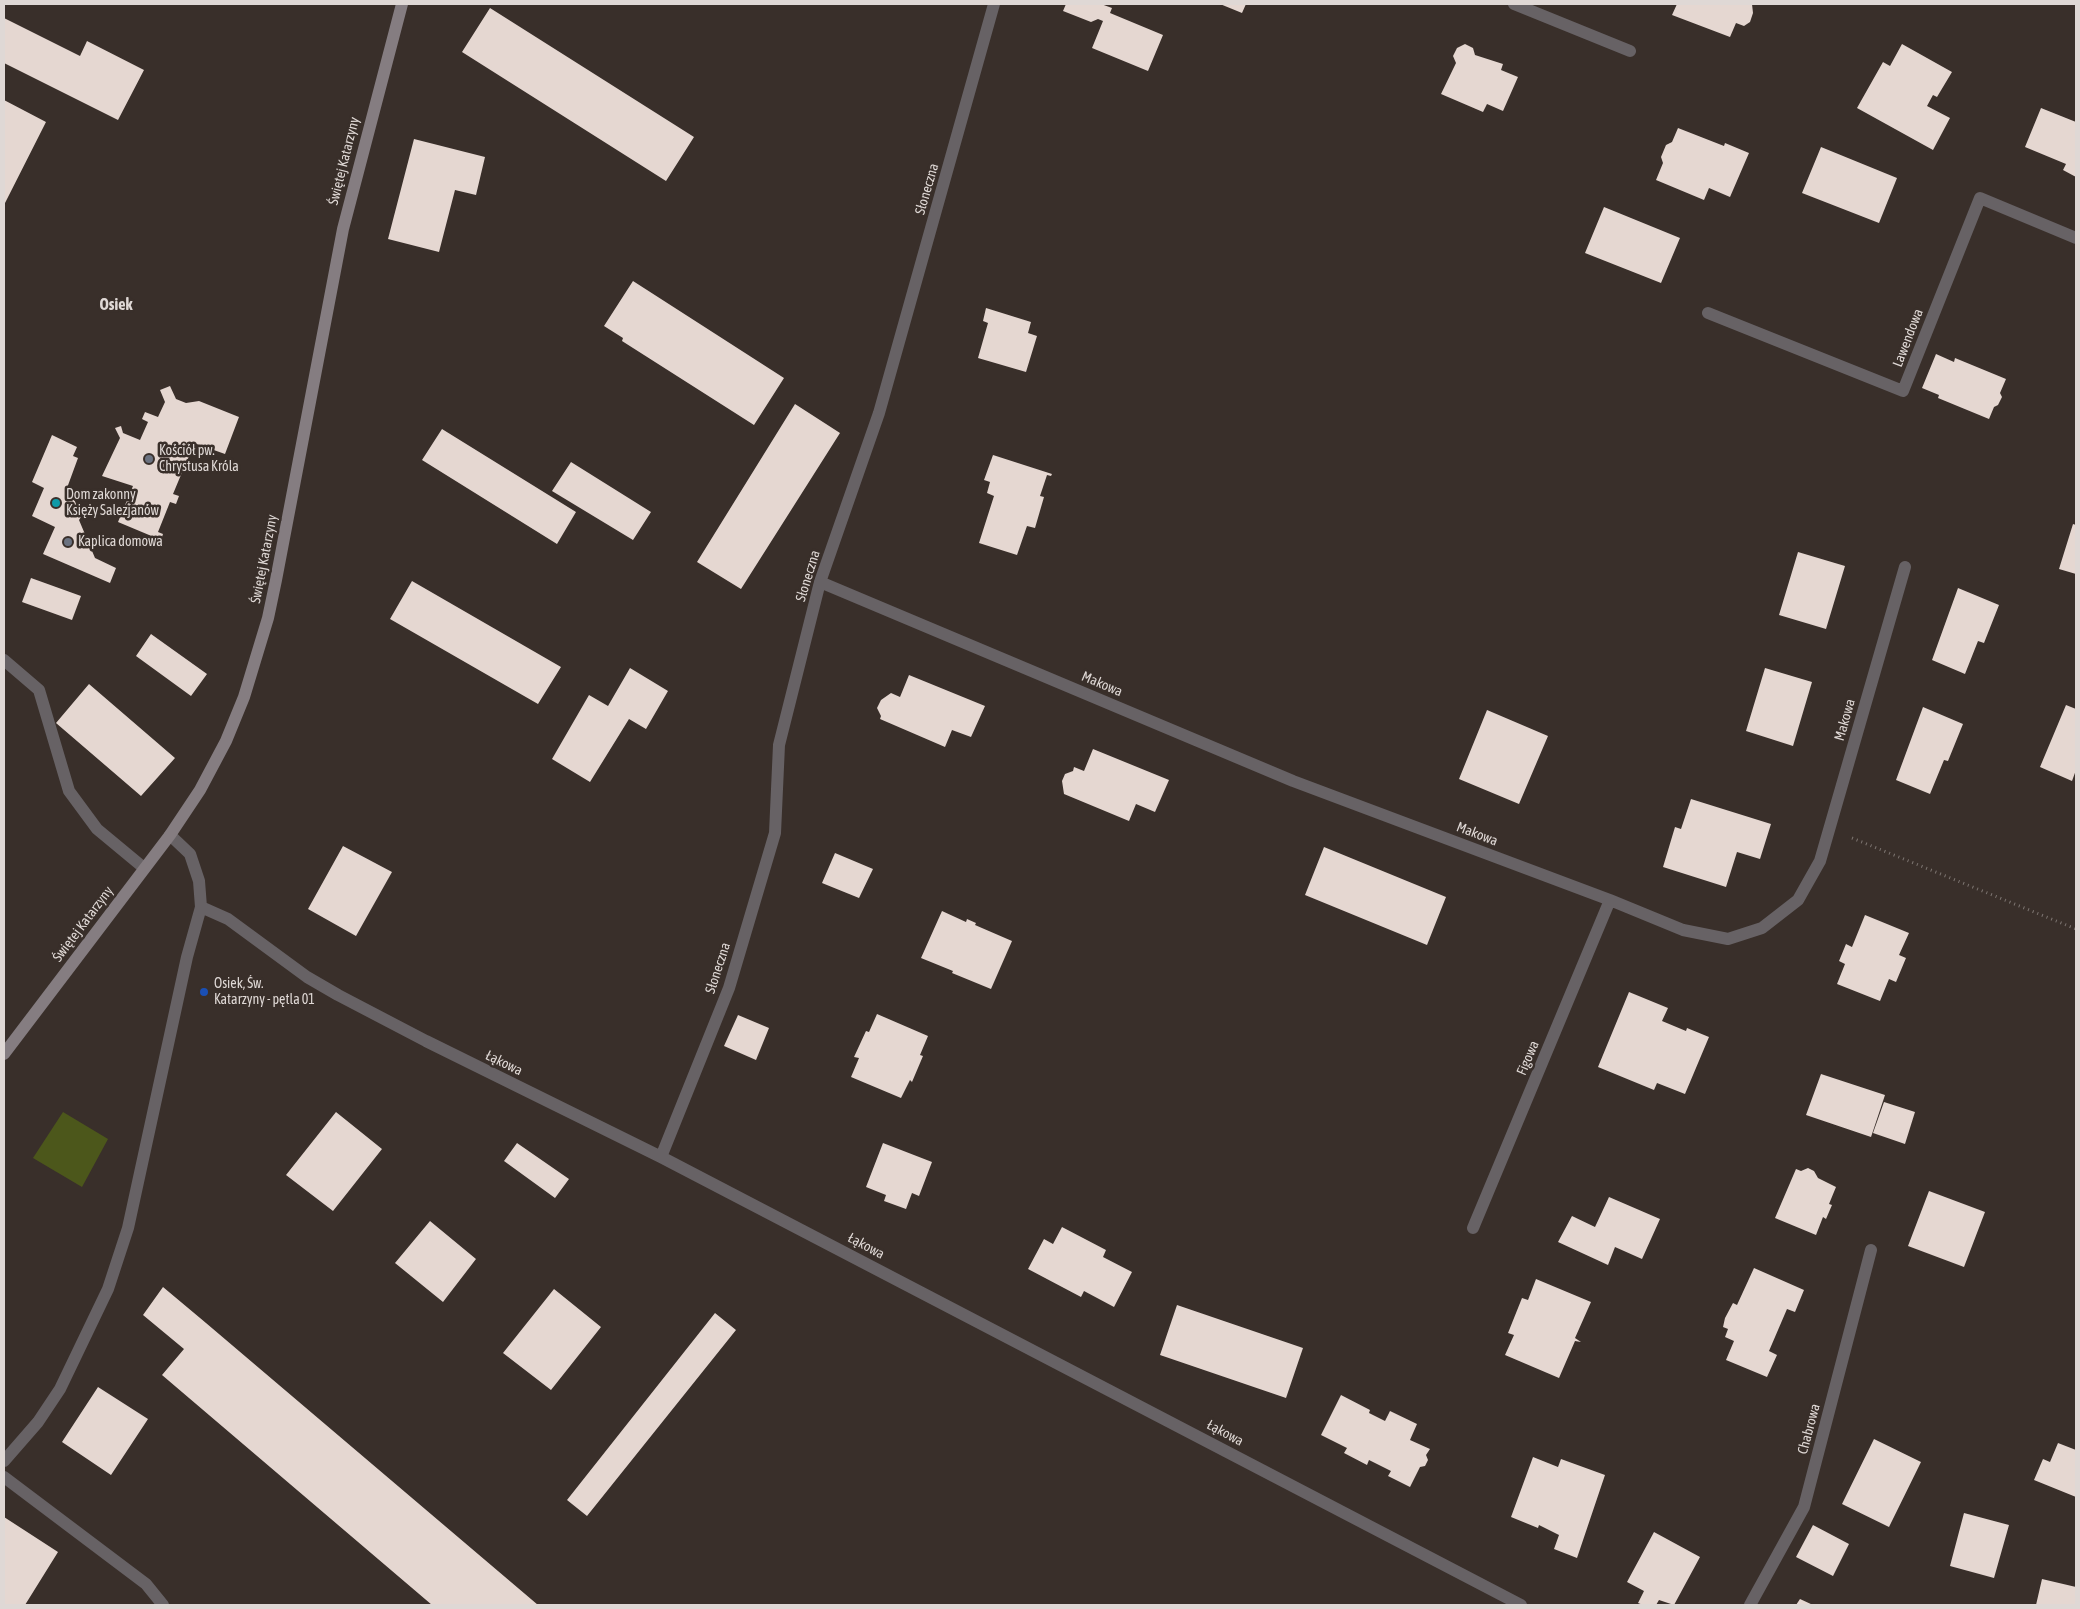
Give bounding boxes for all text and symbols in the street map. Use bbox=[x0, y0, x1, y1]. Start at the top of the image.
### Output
street label: Świętej Katarzyny bbox=[325, 115, 363, 207]
street label: Słoneczna bbox=[912, 161, 942, 217]
district label: Osiek bbox=[100, 295, 132, 315]
street label: Lawendowa bbox=[1889, 306, 1927, 370]
place label: Kościół pw. Chrystusa Króla bbox=[159, 443, 239, 476]
marker: Kościół pw. Chrystusa Króla bbox=[143, 453, 155, 465]
place label: Dom zakonny Księży Salezjanów bbox=[66, 487, 159, 520]
marker: Dom zakonny Księży Salezjanów bbox=[50, 497, 62, 509]
street label: Świętej Katarzyny bbox=[247, 513, 281, 605]
place label: Kaplica domowa bbox=[78, 534, 163, 550]
marker: Kaplica domowa bbox=[62, 536, 74, 548]
street label: Słoneczna bbox=[792, 548, 824, 604]
street label: Makowa bbox=[1079, 668, 1125, 700]
street label: Makowa bbox=[1831, 697, 1859, 743]
street label: Makowa bbox=[1454, 818, 1500, 850]
street label: Świętej Katarzyny bbox=[49, 883, 117, 965]
street label: Słoneczna bbox=[702, 940, 734, 996]
place label: Osiek, Św. Katarzyny - pętla 01 bbox=[214, 976, 315, 1009]
marker: Osiek, Św. Katarzyny - pętla 01 bbox=[198, 986, 210, 998]
street label: Figowa bbox=[1513, 1038, 1543, 1078]
street label: Łąkowa bbox=[483, 1047, 525, 1079]
street label: Łąkowa bbox=[845, 1229, 887, 1263]
street label: Chabrowa bbox=[1794, 1402, 1824, 1456]
street label: Łąkowa bbox=[1204, 1416, 1246, 1450]

